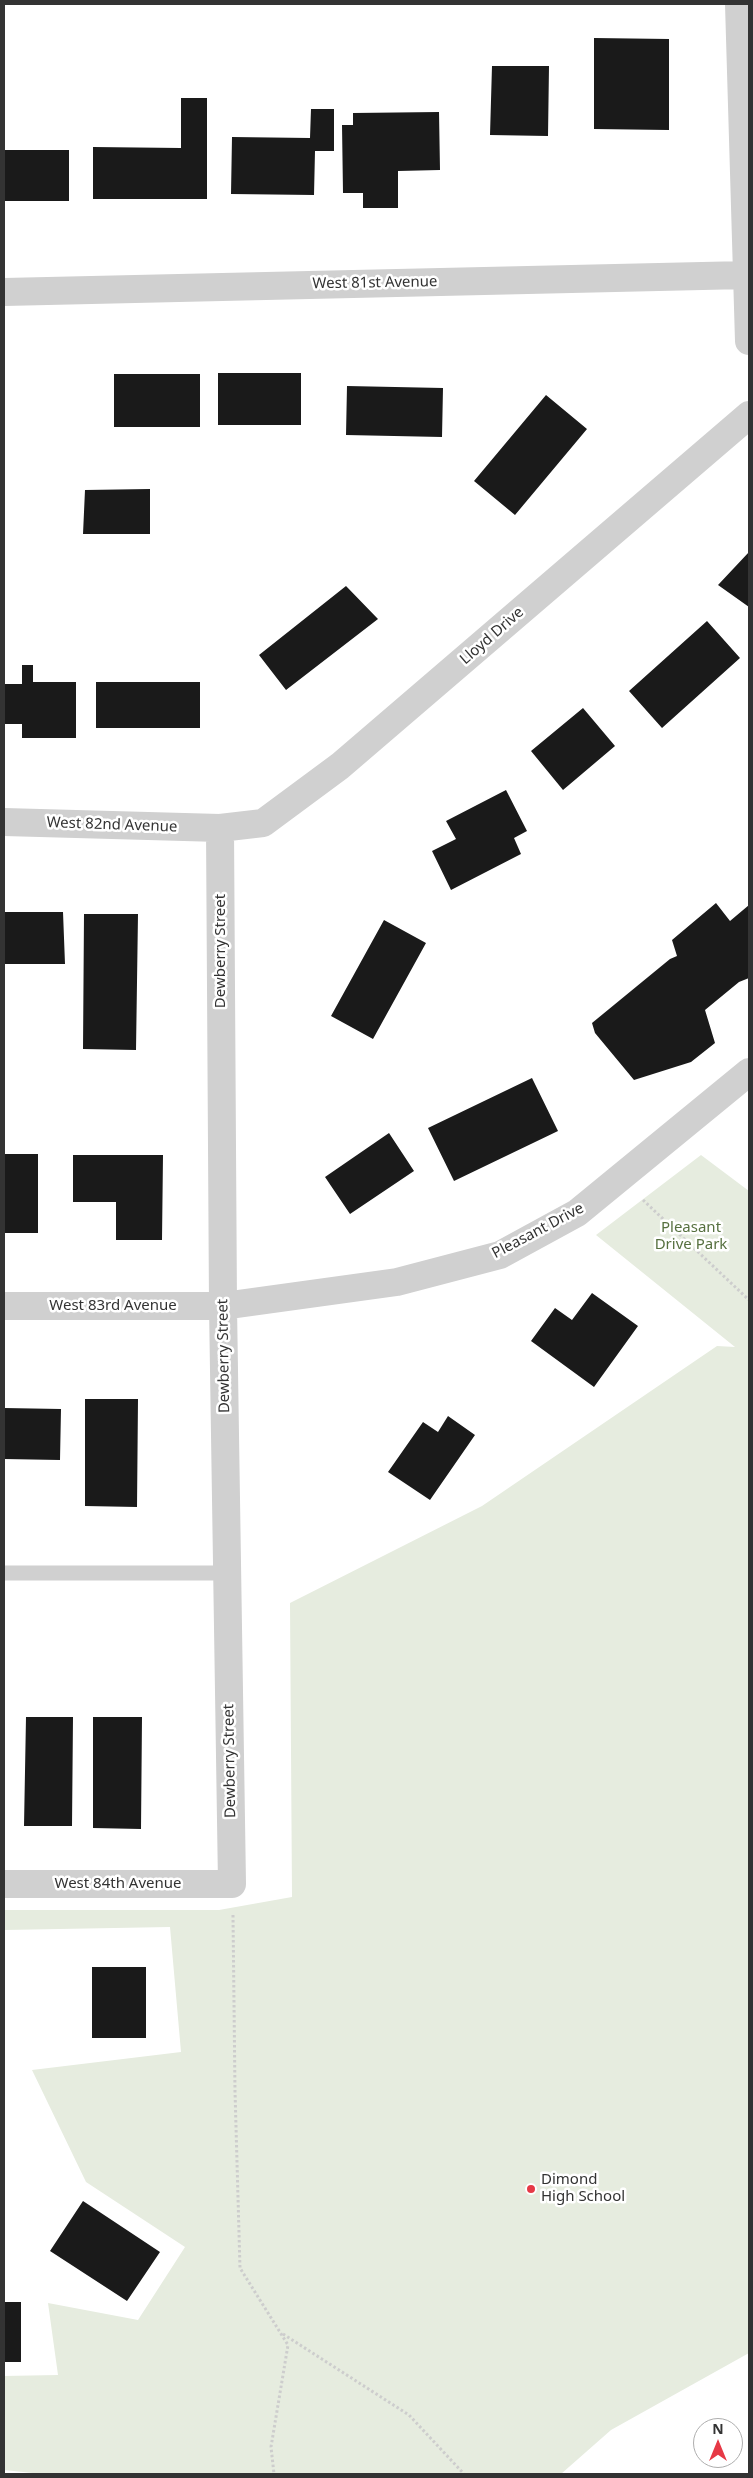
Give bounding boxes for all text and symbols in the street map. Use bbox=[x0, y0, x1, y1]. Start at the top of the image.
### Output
street label: West 81st Avenue bbox=[312, 273, 438, 293]
street label: Lloyd Drive bbox=[457, 603, 527, 669]
street label: West 82nd Avenue bbox=[46, 814, 178, 836]
street label: Dewberry Street bbox=[212, 894, 230, 1008]
street label: Pleasant Drive bbox=[489, 1199, 587, 1263]
park label: Pleasant Drive Park bbox=[655, 1219, 727, 1254]
street label: West 83rd Avenue bbox=[49, 1297, 177, 1315]
street label: Dewberry Street bbox=[214, 1299, 234, 1413]
street label: Dewberry Street bbox=[220, 1704, 240, 1818]
street label: West 84th Avenue bbox=[54, 1875, 182, 1893]
place label: Dimond High School bbox=[541, 2171, 625, 2206]
marker: Dimond High School bbox=[525, 2183, 537, 2195]
north arrow bbox=[693, 2418, 743, 2468]
text: N bbox=[712, 2419, 724, 2438]

